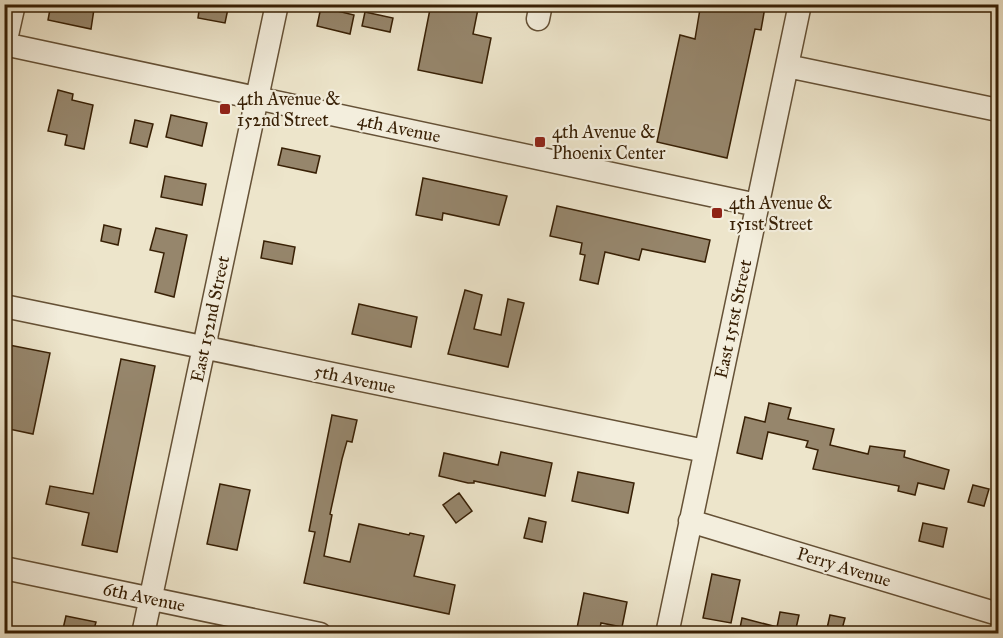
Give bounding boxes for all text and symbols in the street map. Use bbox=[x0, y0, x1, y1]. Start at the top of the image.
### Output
place label: 4th Avenue & 152nd Street bbox=[237, 88, 340, 131]
marker: 4th Avenue & 152nd Street bbox=[218, 102, 232, 116]
street label: 4th Avenue bbox=[355, 108, 443, 148]
place label: 4th Avenue & Phoenix Center bbox=[552, 121, 666, 164]
marker: 4th Avenue & Phoenix Center bbox=[533, 135, 547, 149]
place label: 4th Avenue & 151st Street bbox=[729, 192, 832, 235]
marker: 4th Avenue & 151st Street bbox=[710, 206, 724, 220]
street label: East 152nd Street bbox=[186, 253, 234, 384]
street label: East 151st Street bbox=[710, 257, 756, 381]
street label: 5th Avenue bbox=[312, 360, 398, 398]
street label: Perry Avenue bbox=[794, 542, 894, 592]
street label: 6th Avenue bbox=[101, 578, 187, 616]

